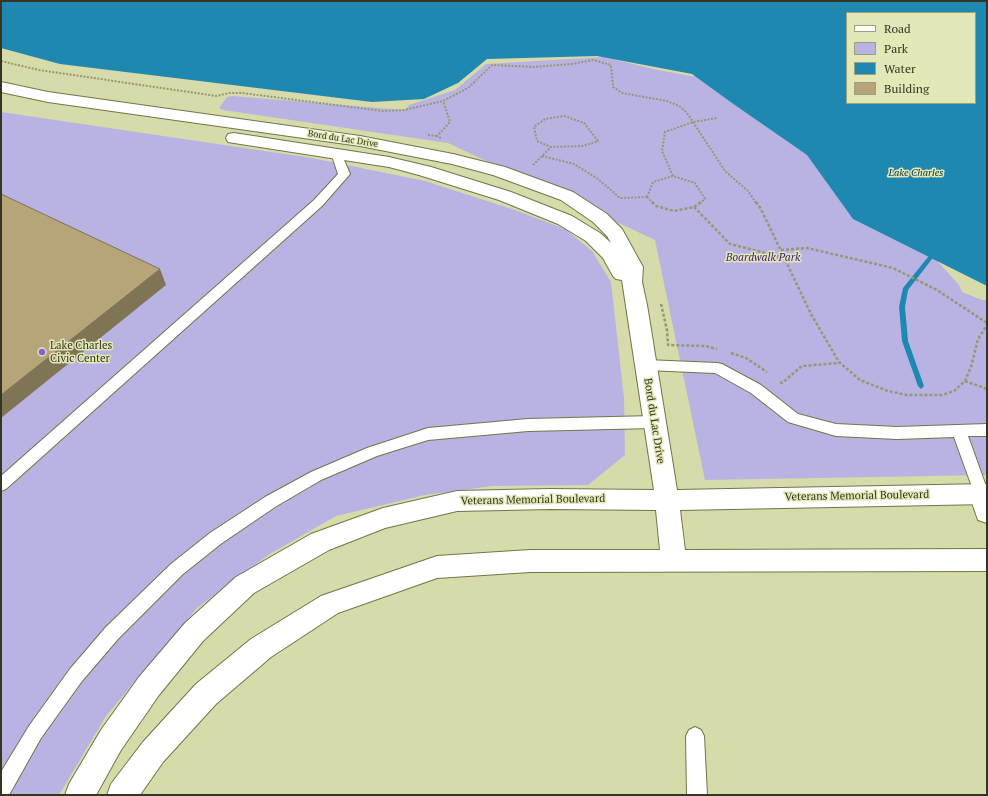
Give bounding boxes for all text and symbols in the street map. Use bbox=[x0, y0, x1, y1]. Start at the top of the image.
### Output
legend bbox=[846, 12, 976, 104]
text: Road bbox=[884, 21, 911, 36]
text: Park bbox=[884, 41, 908, 56]
text: Water bbox=[884, 61, 916, 76]
text: Building bbox=[884, 81, 929, 96]
street label: Bord du Lac Drive bbox=[307, 128, 379, 150]
water label: Lake Charles bbox=[889, 167, 943, 179]
park label: Boardwalk Park bbox=[726, 251, 800, 265]
place label: Lake Charles Civic Center bbox=[50, 339, 112, 365]
marker: Lake Charles Civic Center bbox=[37, 347, 47, 357]
street label: Bord du Lac Drive bbox=[641, 377, 667, 465]
street label: Veterans Memorial Boulevard bbox=[785, 488, 929, 504]
street label: Veterans Memorial Boulevard bbox=[461, 492, 605, 508]

